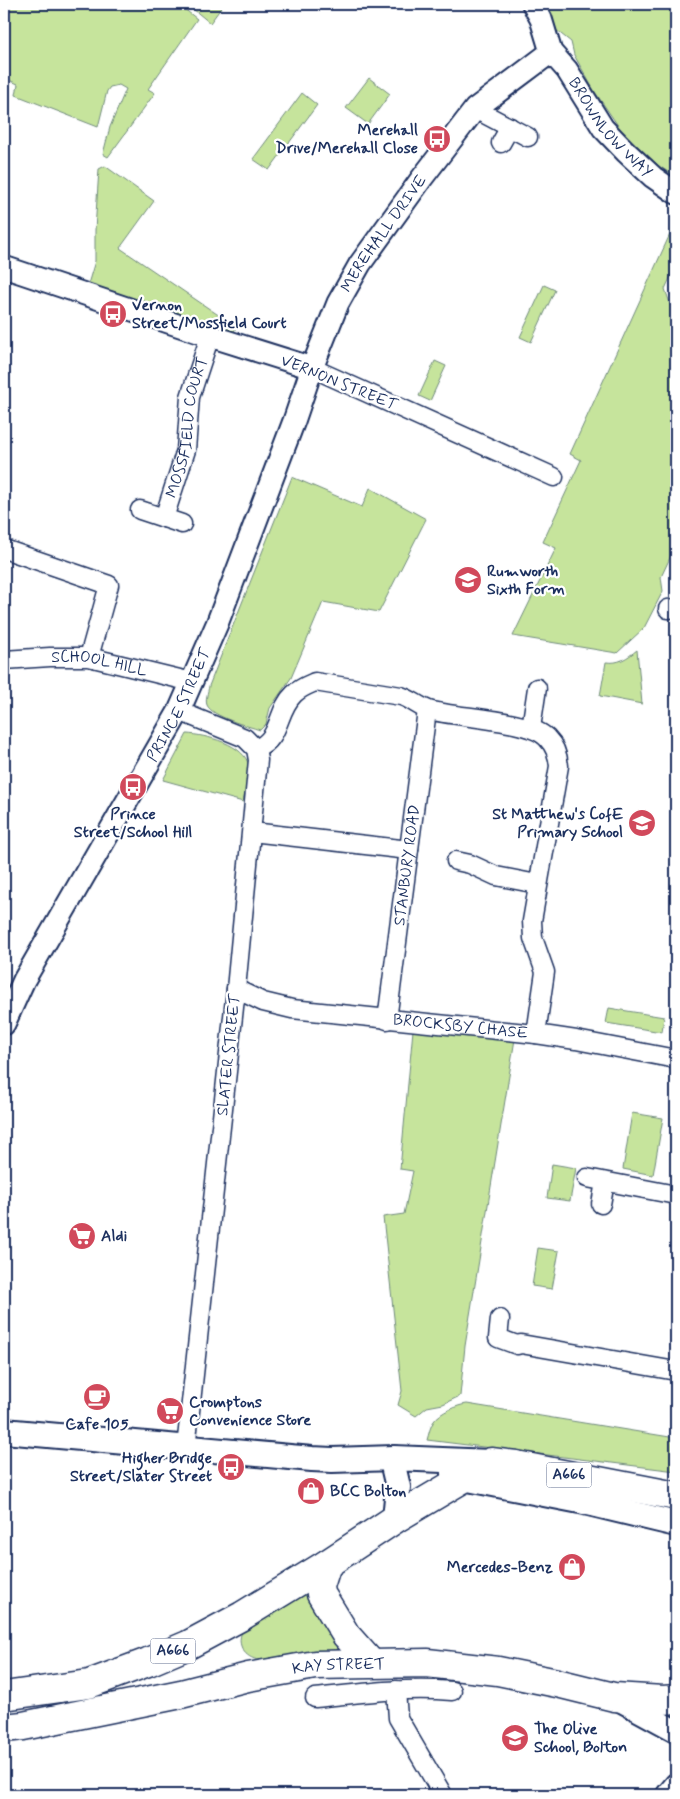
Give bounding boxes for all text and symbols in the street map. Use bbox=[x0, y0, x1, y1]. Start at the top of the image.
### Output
street label: BROWNLOW WAY bbox=[564, 73, 657, 182]
place label: Merehall Drive/Merehall Close bbox=[276, 120, 418, 159]
bus stop icon: Merehall Drive/Merehall Close bbox=[422, 124, 452, 154]
street label: MEREHALL DRIVE bbox=[336, 171, 431, 296]
place label: Vernon Street/Mossfield Court bbox=[132, 295, 286, 334]
bus stop icon: Vernon Street/Mossfield Court bbox=[98, 299, 128, 329]
street label: VERNON STREET bbox=[278, 350, 402, 416]
street label: MOSSFIELD COURT bbox=[161, 354, 213, 501]
place label: Rumworth Sixth Form bbox=[487, 561, 565, 600]
school or university icon: Rumworth Sixth Form bbox=[453, 565, 483, 595]
street label: PRINCE STREET bbox=[142, 644, 216, 766]
street label: SCHOOL HILL bbox=[51, 647, 149, 681]
bus stop icon: Prince Street/School Hill bbox=[118, 772, 148, 802]
place label: Prince Street/School Hill bbox=[74, 804, 192, 843]
street label: STANBURY ROAD bbox=[389, 804, 425, 927]
place label: St Matthew's CofE Primary School bbox=[492, 804, 624, 843]
school or university icon: St Matthew's CofE Primary School bbox=[627, 808, 657, 838]
street label: SLATER STREET bbox=[212, 992, 246, 1117]
street label: BROCKSBY CHASE bbox=[392, 1009, 529, 1044]
supermarket icon: Aldi bbox=[67, 1221, 97, 1251]
place label: Aldi bbox=[101, 1226, 127, 1247]
cafe icon: Cafe 105 bbox=[82, 1382, 112, 1412]
place label: Cromptons Convenience Store bbox=[189, 1392, 311, 1431]
supermarket icon: Cromptons Convenience Store bbox=[155, 1396, 185, 1426]
place label: Cafe 105 bbox=[65, 1414, 129, 1435]
place label: Higher Bridge Street/Slater Street bbox=[70, 1448, 212, 1487]
bus stop icon: Higher Bridge Street/Slater Street bbox=[216, 1452, 246, 1482]
road number: A666 bbox=[546, 1462, 592, 1488]
shop icon: BCC Bolton bbox=[296, 1476, 326, 1506]
place label: BCC Bolton bbox=[330, 1481, 406, 1502]
shop icon: Mercedes-Benz bbox=[557, 1552, 587, 1582]
place label: Mercedes-Benz bbox=[447, 1557, 553, 1578]
road number: A666 bbox=[150, 1638, 196, 1664]
street label: KAY STREET bbox=[291, 1653, 385, 1679]
place label: The Olive School, Bolton bbox=[534, 1719, 627, 1758]
school or university icon: The Olive School, Bolton bbox=[500, 1723, 530, 1753]

